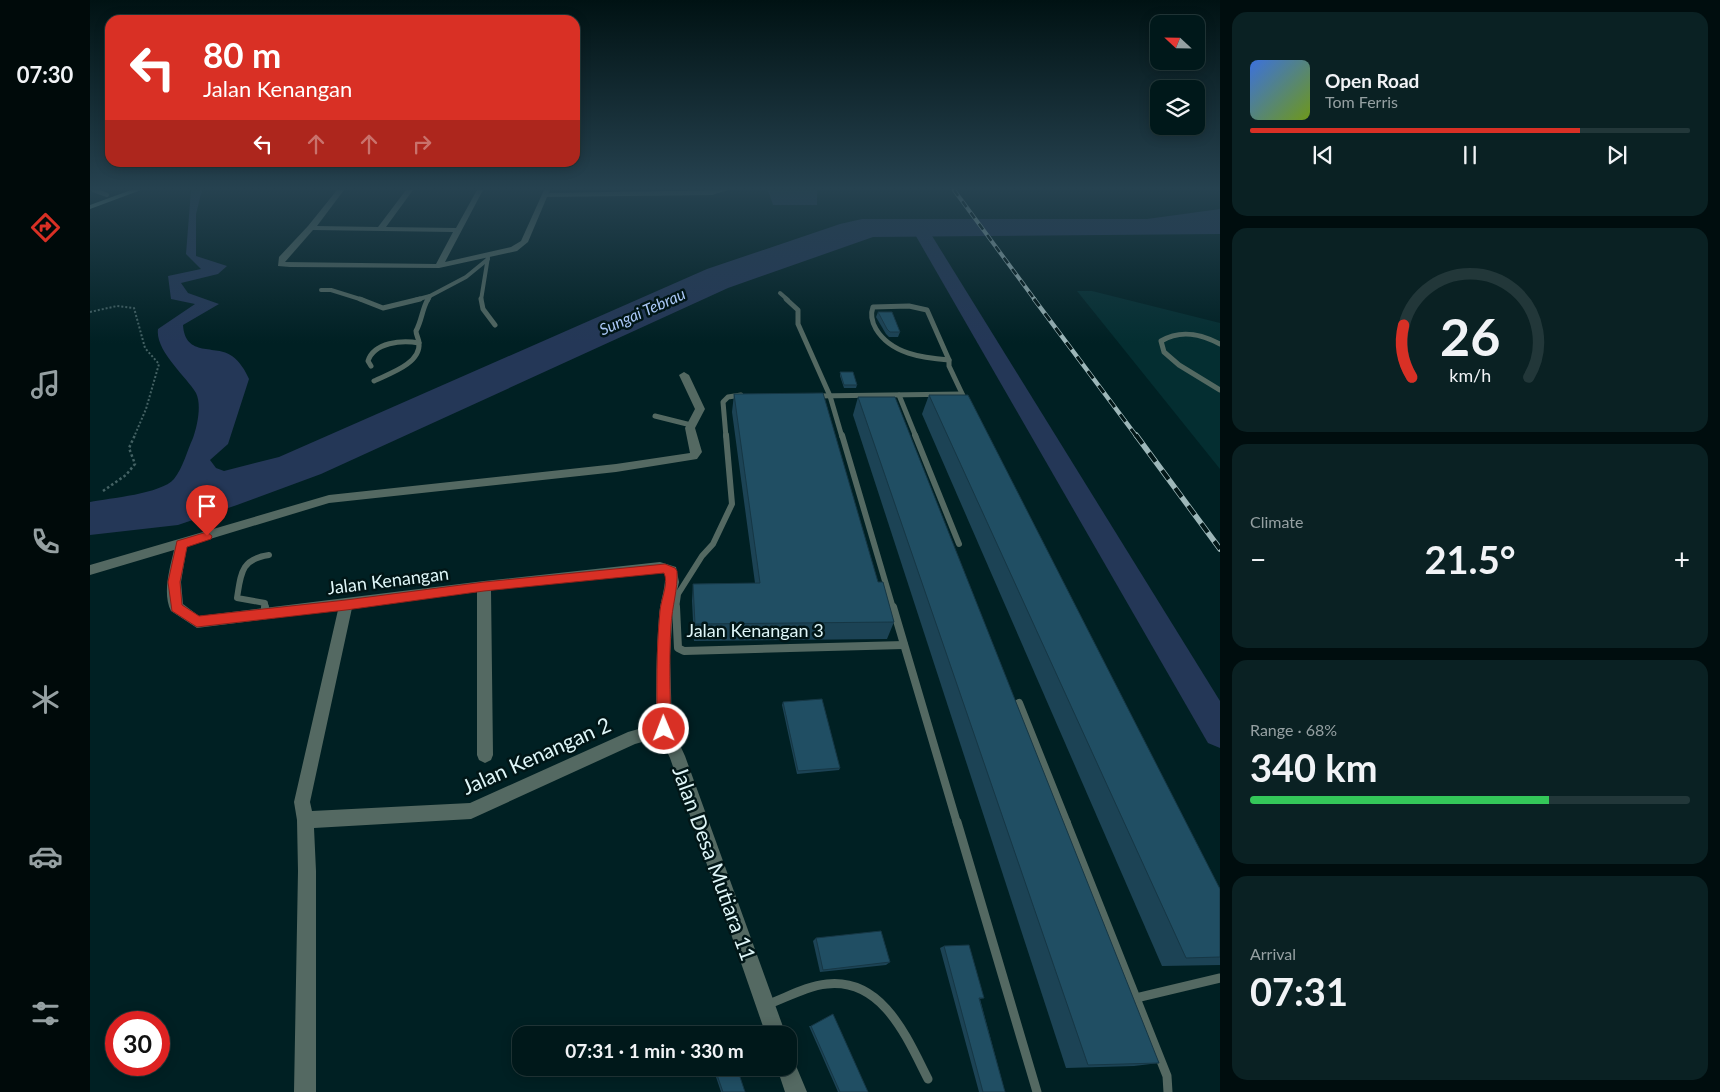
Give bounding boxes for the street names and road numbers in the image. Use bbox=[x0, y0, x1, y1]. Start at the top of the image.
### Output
street label: Jalan Kenangan bbox=[326, 562, 450, 598]
street label: Jalan Kenangan 3 bbox=[686, 619, 824, 641]
street label: Jalan Kenangan 2 bbox=[458, 711, 614, 799]
street label: Jalan Desa Mutiara 11 bbox=[668, 762, 762, 964]

